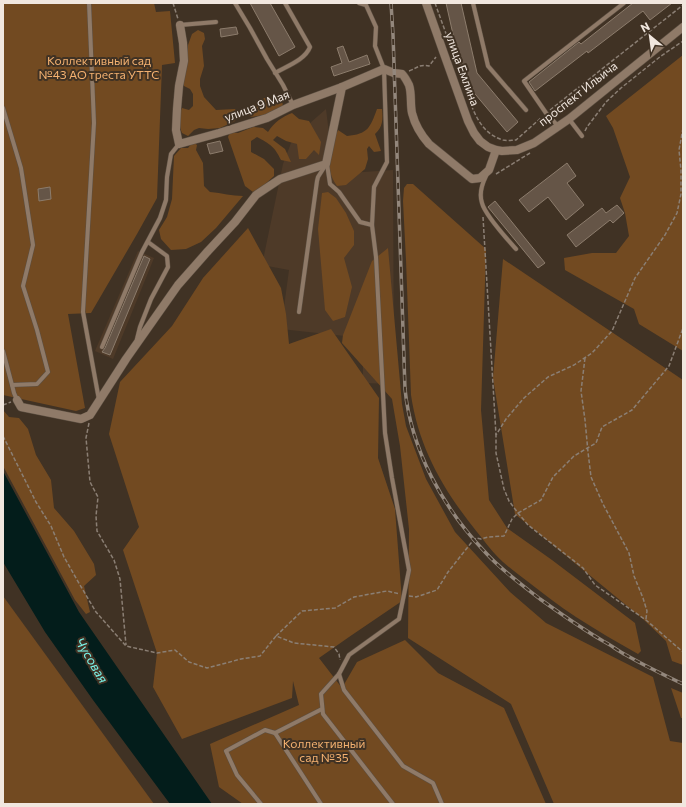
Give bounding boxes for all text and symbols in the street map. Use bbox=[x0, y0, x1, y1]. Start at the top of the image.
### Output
north arrow bbox=[630, 16, 670, 56]
text: N bbox=[638, 19, 652, 35]
street label: улица Емлина bbox=[443, 30, 483, 108]
park label: Коллективный сад №43 АО треста УТТС bbox=[39, 53, 159, 81]
street label: проспект Ильича bbox=[535, 58, 620, 128]
street label: улица 9 Мая bbox=[222, 86, 291, 124]
water label: Чусовая bbox=[72, 634, 112, 686]
park label: Коллективный сад №35 bbox=[283, 736, 365, 764]

